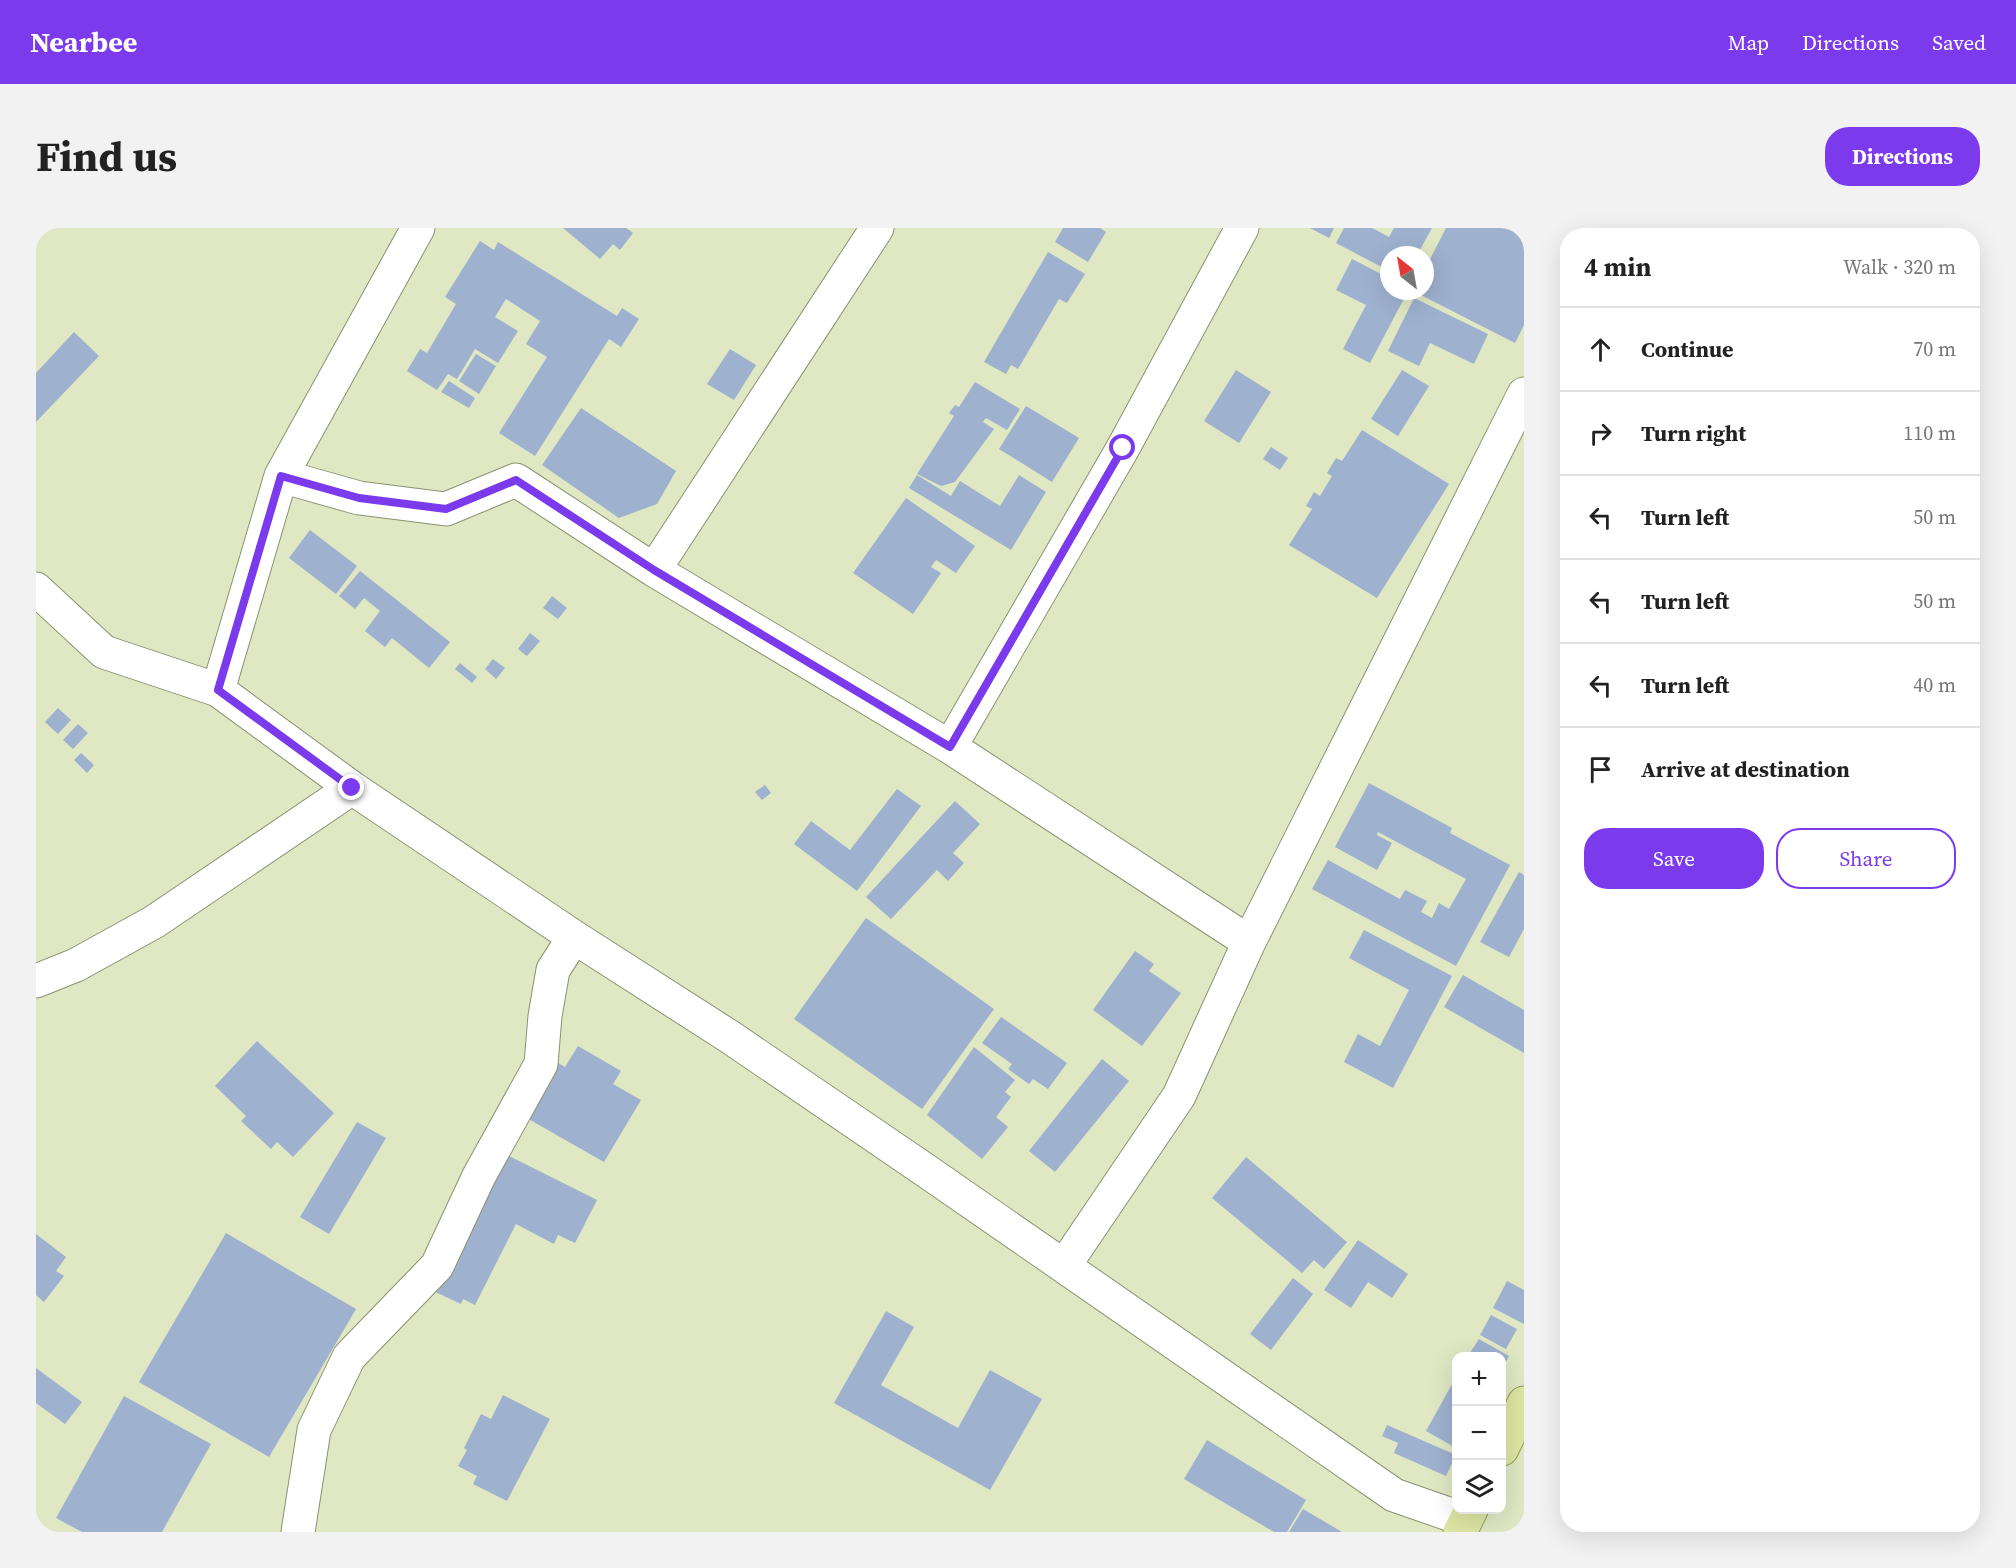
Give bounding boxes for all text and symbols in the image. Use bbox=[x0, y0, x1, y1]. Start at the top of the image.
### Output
text: Nearbee bbox=[30, 23, 137, 61]
text: Map bbox=[1728, 28, 1769, 57]
text: Directions bbox=[1802, 28, 1899, 57]
text: Saved bbox=[1932, 28, 1986, 57]
text: Find us bbox=[36, 127, 177, 185]
button: Directions bbox=[1825, 127, 1980, 186]
north arrow bbox=[1380, 246, 1434, 300]
text: 4 min bbox=[1584, 249, 1651, 285]
text: Walk · 320 m bbox=[1843, 253, 1956, 281]
icon: ahead bbox=[1584, 333, 1617, 366]
text: Continue bbox=[1641, 334, 1734, 364]
text: 70 m bbox=[1913, 335, 1956, 363]
icon: right bbox=[1584, 417, 1617, 450]
text: Turn right bbox=[1641, 418, 1746, 448]
text: 110 m bbox=[1903, 419, 1956, 447]
route start bbox=[1109, 434, 1135, 460]
icon: left bbox=[1584, 501, 1617, 534]
text: Turn left bbox=[1641, 502, 1729, 532]
text: 50 m bbox=[1913, 503, 1956, 531]
icon: left bbox=[1584, 585, 1617, 618]
text: Turn left bbox=[1641, 586, 1729, 616]
text: 50 m bbox=[1913, 587, 1956, 615]
icon: left bbox=[1584, 669, 1617, 702]
text: Turn left bbox=[1641, 670, 1729, 700]
text: 40 m bbox=[1913, 671, 1956, 699]
icon: arrive bbox=[1584, 753, 1617, 786]
text: Arrive at destination bbox=[1641, 754, 1850, 784]
route end bbox=[338, 774, 364, 800]
button: Save bbox=[1584, 828, 1764, 889]
button: Share bbox=[1776, 828, 1956, 889]
map controls bbox=[1452, 1352, 1506, 1514]
button: + bbox=[1452, 1352, 1506, 1406]
button: − bbox=[1452, 1406, 1506, 1460]
button: layers bbox=[1452, 1460, 1506, 1514]

